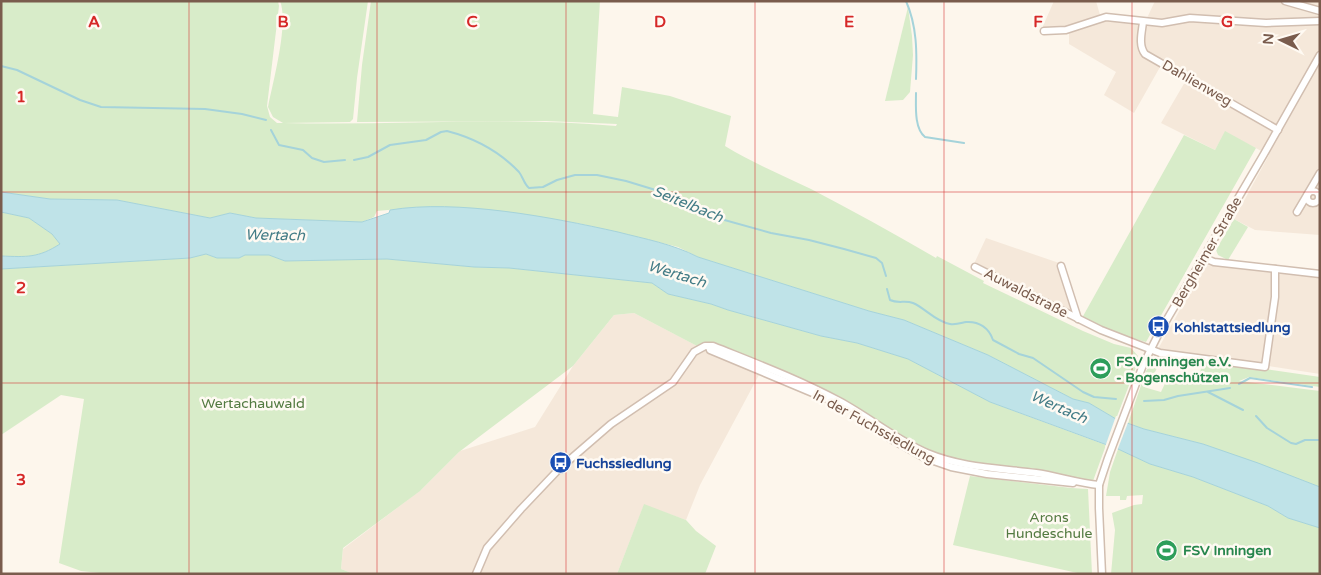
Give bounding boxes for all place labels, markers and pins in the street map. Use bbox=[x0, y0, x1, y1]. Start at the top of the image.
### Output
bus stop icon: Kohlstattsiedlung bbox=[1146, 315, 1170, 339]
place label: Kohlstattsiedlung bbox=[1174, 319, 1291, 336]
place label: FSV Inningen e.V. - Bogenschützen bbox=[1116, 353, 1231, 386]
sports icon: FSV Inningen e.V. - Bogenschützen bbox=[1088, 357, 1112, 381]
bus stop icon: Fuchssiedlung bbox=[548, 451, 572, 475]
place label: Fuchssiedlung bbox=[576, 455, 672, 472]
sports icon: FSV Inningen bbox=[1155, 538, 1179, 562]
place label: FSV Inningen bbox=[1183, 542, 1272, 559]

